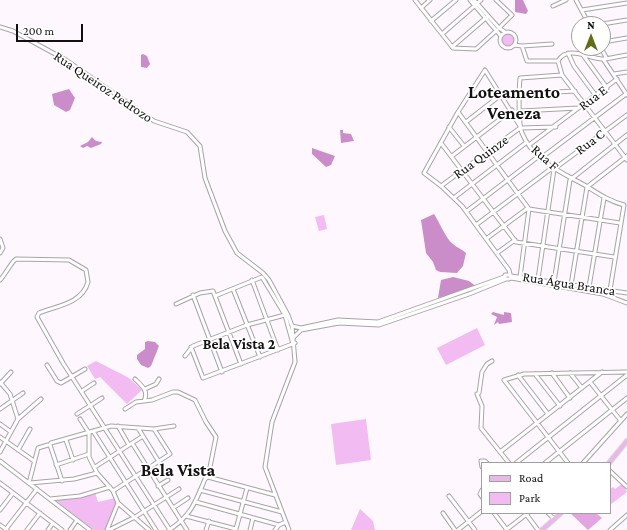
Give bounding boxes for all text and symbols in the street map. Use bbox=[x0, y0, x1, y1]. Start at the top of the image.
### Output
scale bar bbox=[18, 16, 85, 42]
north arrow bbox=[571, 16, 611, 56]
text: N bbox=[587, 19, 595, 31]
text: 200 m bbox=[23, 24, 54, 38]
street label: Rua Queiroz Pedrozo bbox=[50, 48, 156, 126]
district label: Loteamento Veneza bbox=[468, 81, 560, 124]
street label: Rua E bbox=[575, 82, 611, 114]
street label: Rua C bbox=[572, 126, 608, 158]
street label: Rua Quinze bbox=[450, 131, 512, 183]
street label: Rua F bbox=[528, 141, 562, 175]
street label: Rua Água Branca bbox=[521, 268, 617, 300]
district label: Bela Vista 2 bbox=[203, 335, 275, 353]
district label: Bela Vista bbox=[141, 459, 215, 481]
legend bbox=[481, 462, 611, 514]
text: Road bbox=[519, 471, 543, 485]
text: Park bbox=[519, 491, 540, 505]

